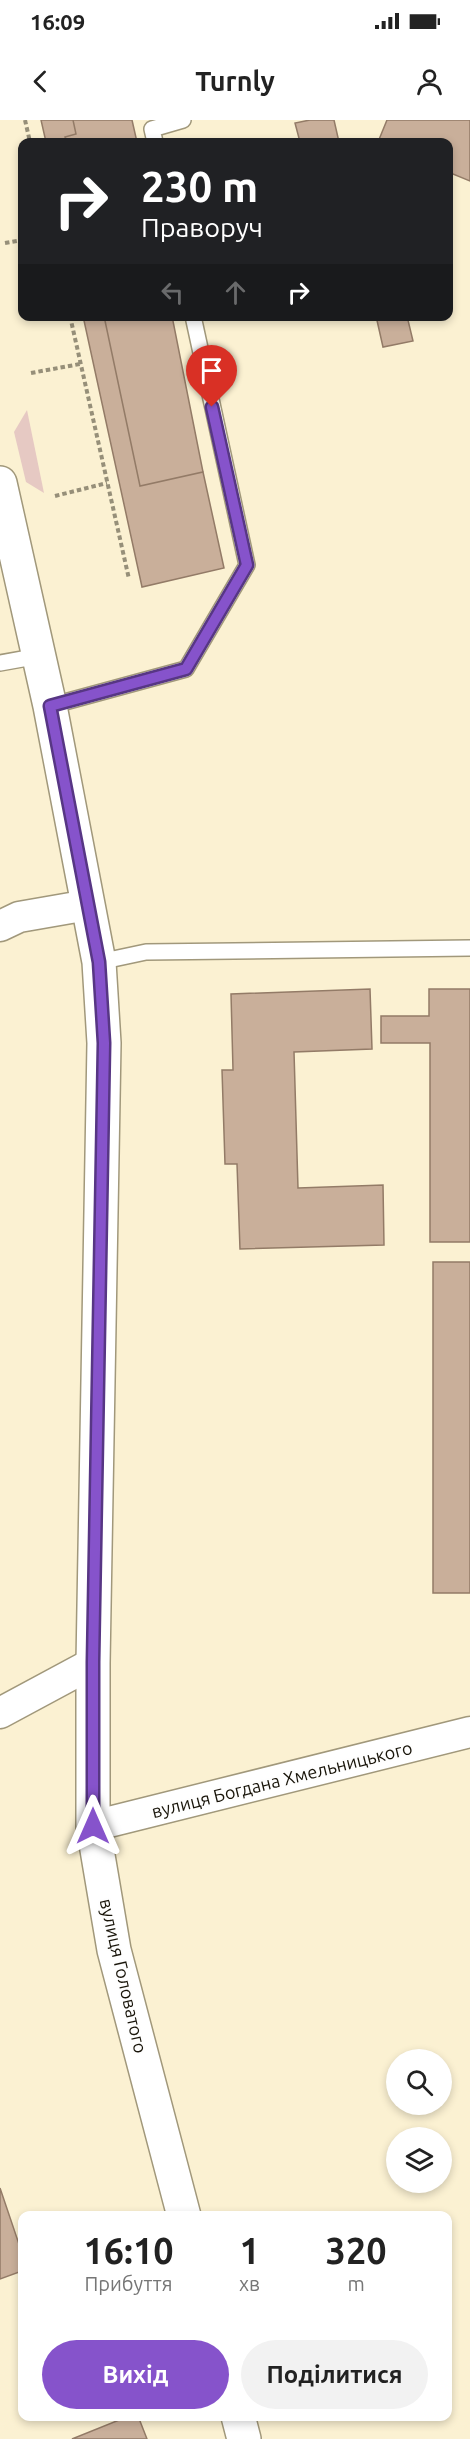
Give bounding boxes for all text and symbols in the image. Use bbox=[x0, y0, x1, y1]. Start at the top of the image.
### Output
text: 16:09 bbox=[30, 9, 85, 34]
icon: back bbox=[24, 65, 57, 98]
icon: person bbox=[413, 65, 446, 98]
text: Turnly bbox=[195, 66, 275, 96]
icon: right bbox=[42, 162, 120, 240]
text: 230 m bbox=[141, 163, 258, 210]
text: Праворуч bbox=[141, 212, 263, 242]
icon: left bbox=[156, 276, 189, 309]
icon: ahead bbox=[219, 276, 252, 309]
icon: right bbox=[282, 276, 315, 309]
pin bbox=[186, 345, 237, 407]
icon: arrive bbox=[195, 354, 228, 387]
street label: вулиця Богдана Хмельницького bbox=[149, 1737, 414, 1821]
position arrow bbox=[61, 1794, 125, 1858]
street label: вулиця Головатого bbox=[96, 1897, 151, 2055]
map controls bbox=[386, 2049, 452, 2193]
button: search bbox=[386, 2049, 452, 2115]
button: layers bbox=[386, 2127, 452, 2193]
text: 16:10 bbox=[83, 2230, 174, 2271]
text: 1 bbox=[239, 2230, 260, 2271]
text: 320 bbox=[326, 2230, 387, 2271]
text: Прибуття bbox=[84, 2272, 173, 2295]
text: хв bbox=[239, 2272, 260, 2295]
text: m bbox=[347, 2272, 365, 2295]
button: Вихід bbox=[42, 2340, 229, 2409]
button: Поділитися bbox=[241, 2340, 428, 2409]

